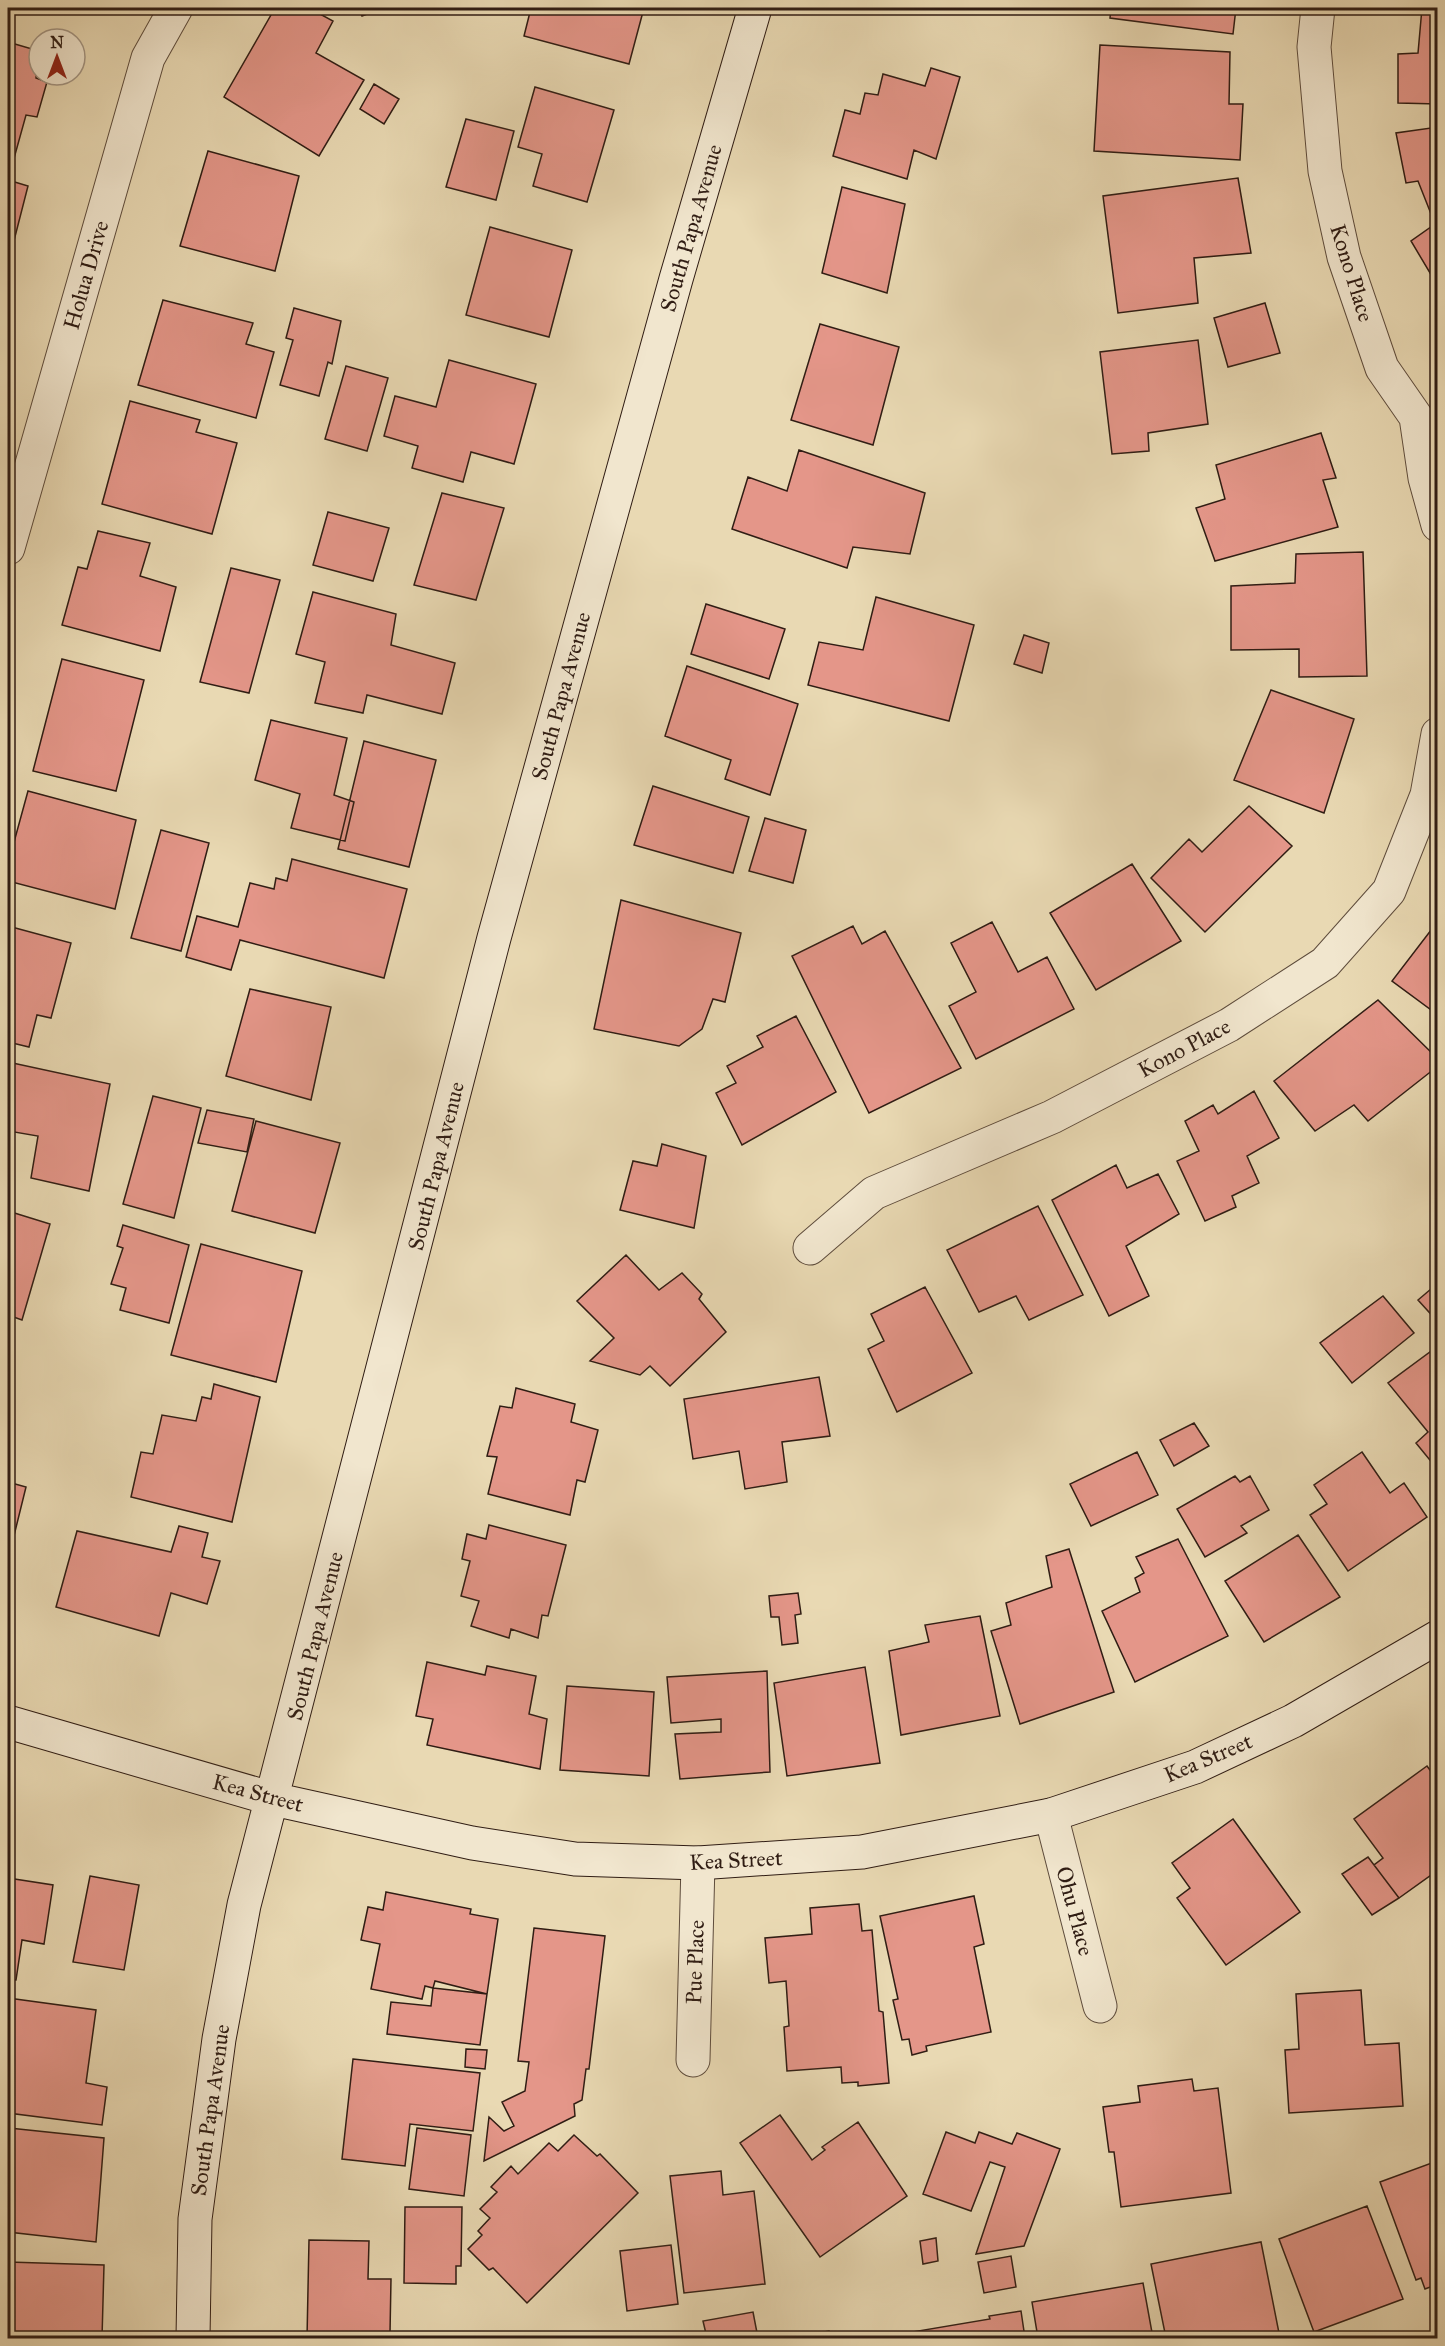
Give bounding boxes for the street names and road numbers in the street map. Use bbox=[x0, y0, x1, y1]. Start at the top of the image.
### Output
street label: South Papa Avenue bbox=[654, 141, 728, 315]
street label: Holua Drive bbox=[58, 217, 114, 333]
street label: Kono Place bbox=[1324, 221, 1380, 325]
street label: South Papa Avenue bbox=[526, 609, 596, 783]
street label: Kono Place bbox=[1133, 1012, 1235, 1084]
street label: South Papa Avenue bbox=[402, 1079, 470, 1253]
street label: South Papa Avenue bbox=[281, 1549, 349, 1723]
street label: Kea Street bbox=[1160, 1727, 1256, 1789]
street label: Kea Street bbox=[209, 1768, 307, 1818]
street label: Kea Street bbox=[689, 1844, 783, 1876]
street label: Ohu Place bbox=[1050, 1863, 1100, 1959]
street label: Pue Place bbox=[680, 1919, 710, 2005]
street label: South Papa Avenue bbox=[185, 2022, 235, 2198]

